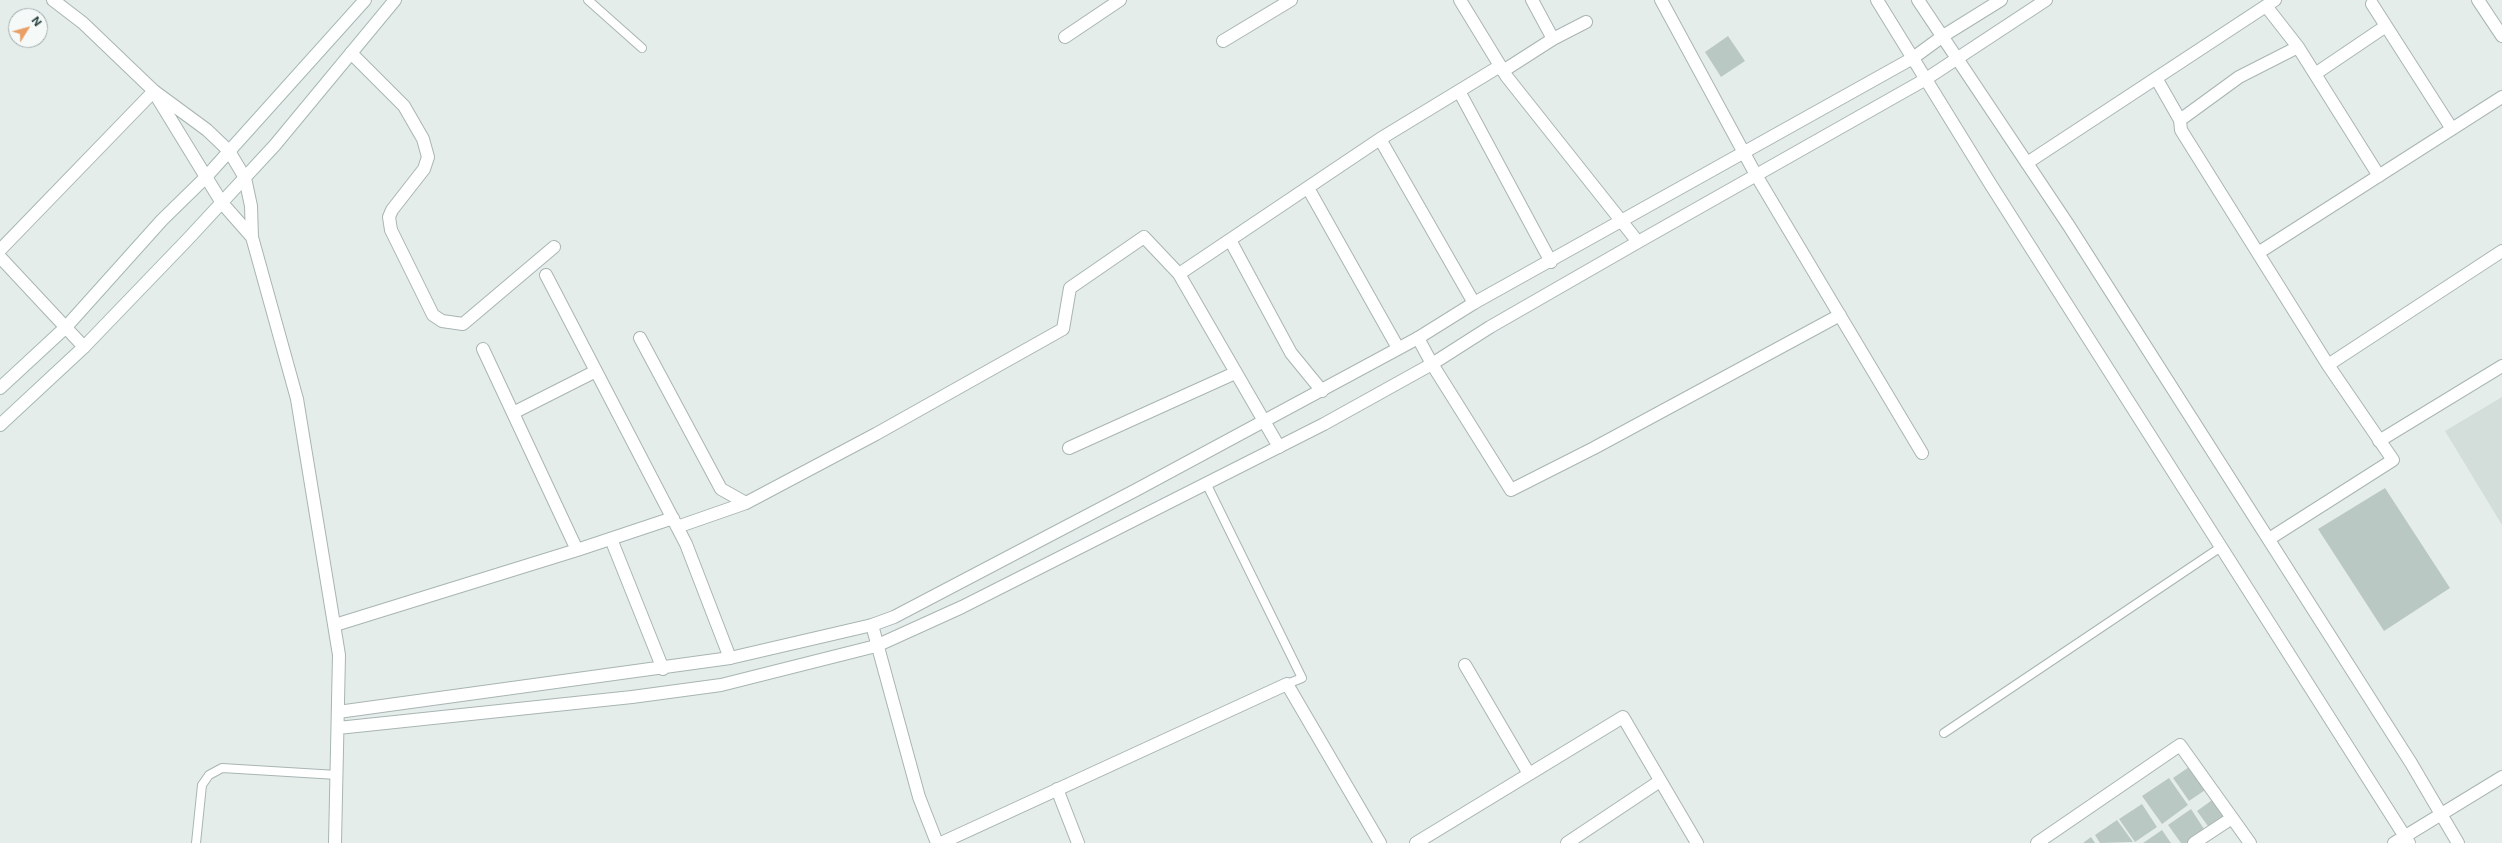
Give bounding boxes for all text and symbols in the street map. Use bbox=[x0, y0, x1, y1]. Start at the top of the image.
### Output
north arrow bbox=[8, 8, 48, 48]
text: N bbox=[29, 14, 45, 29]

